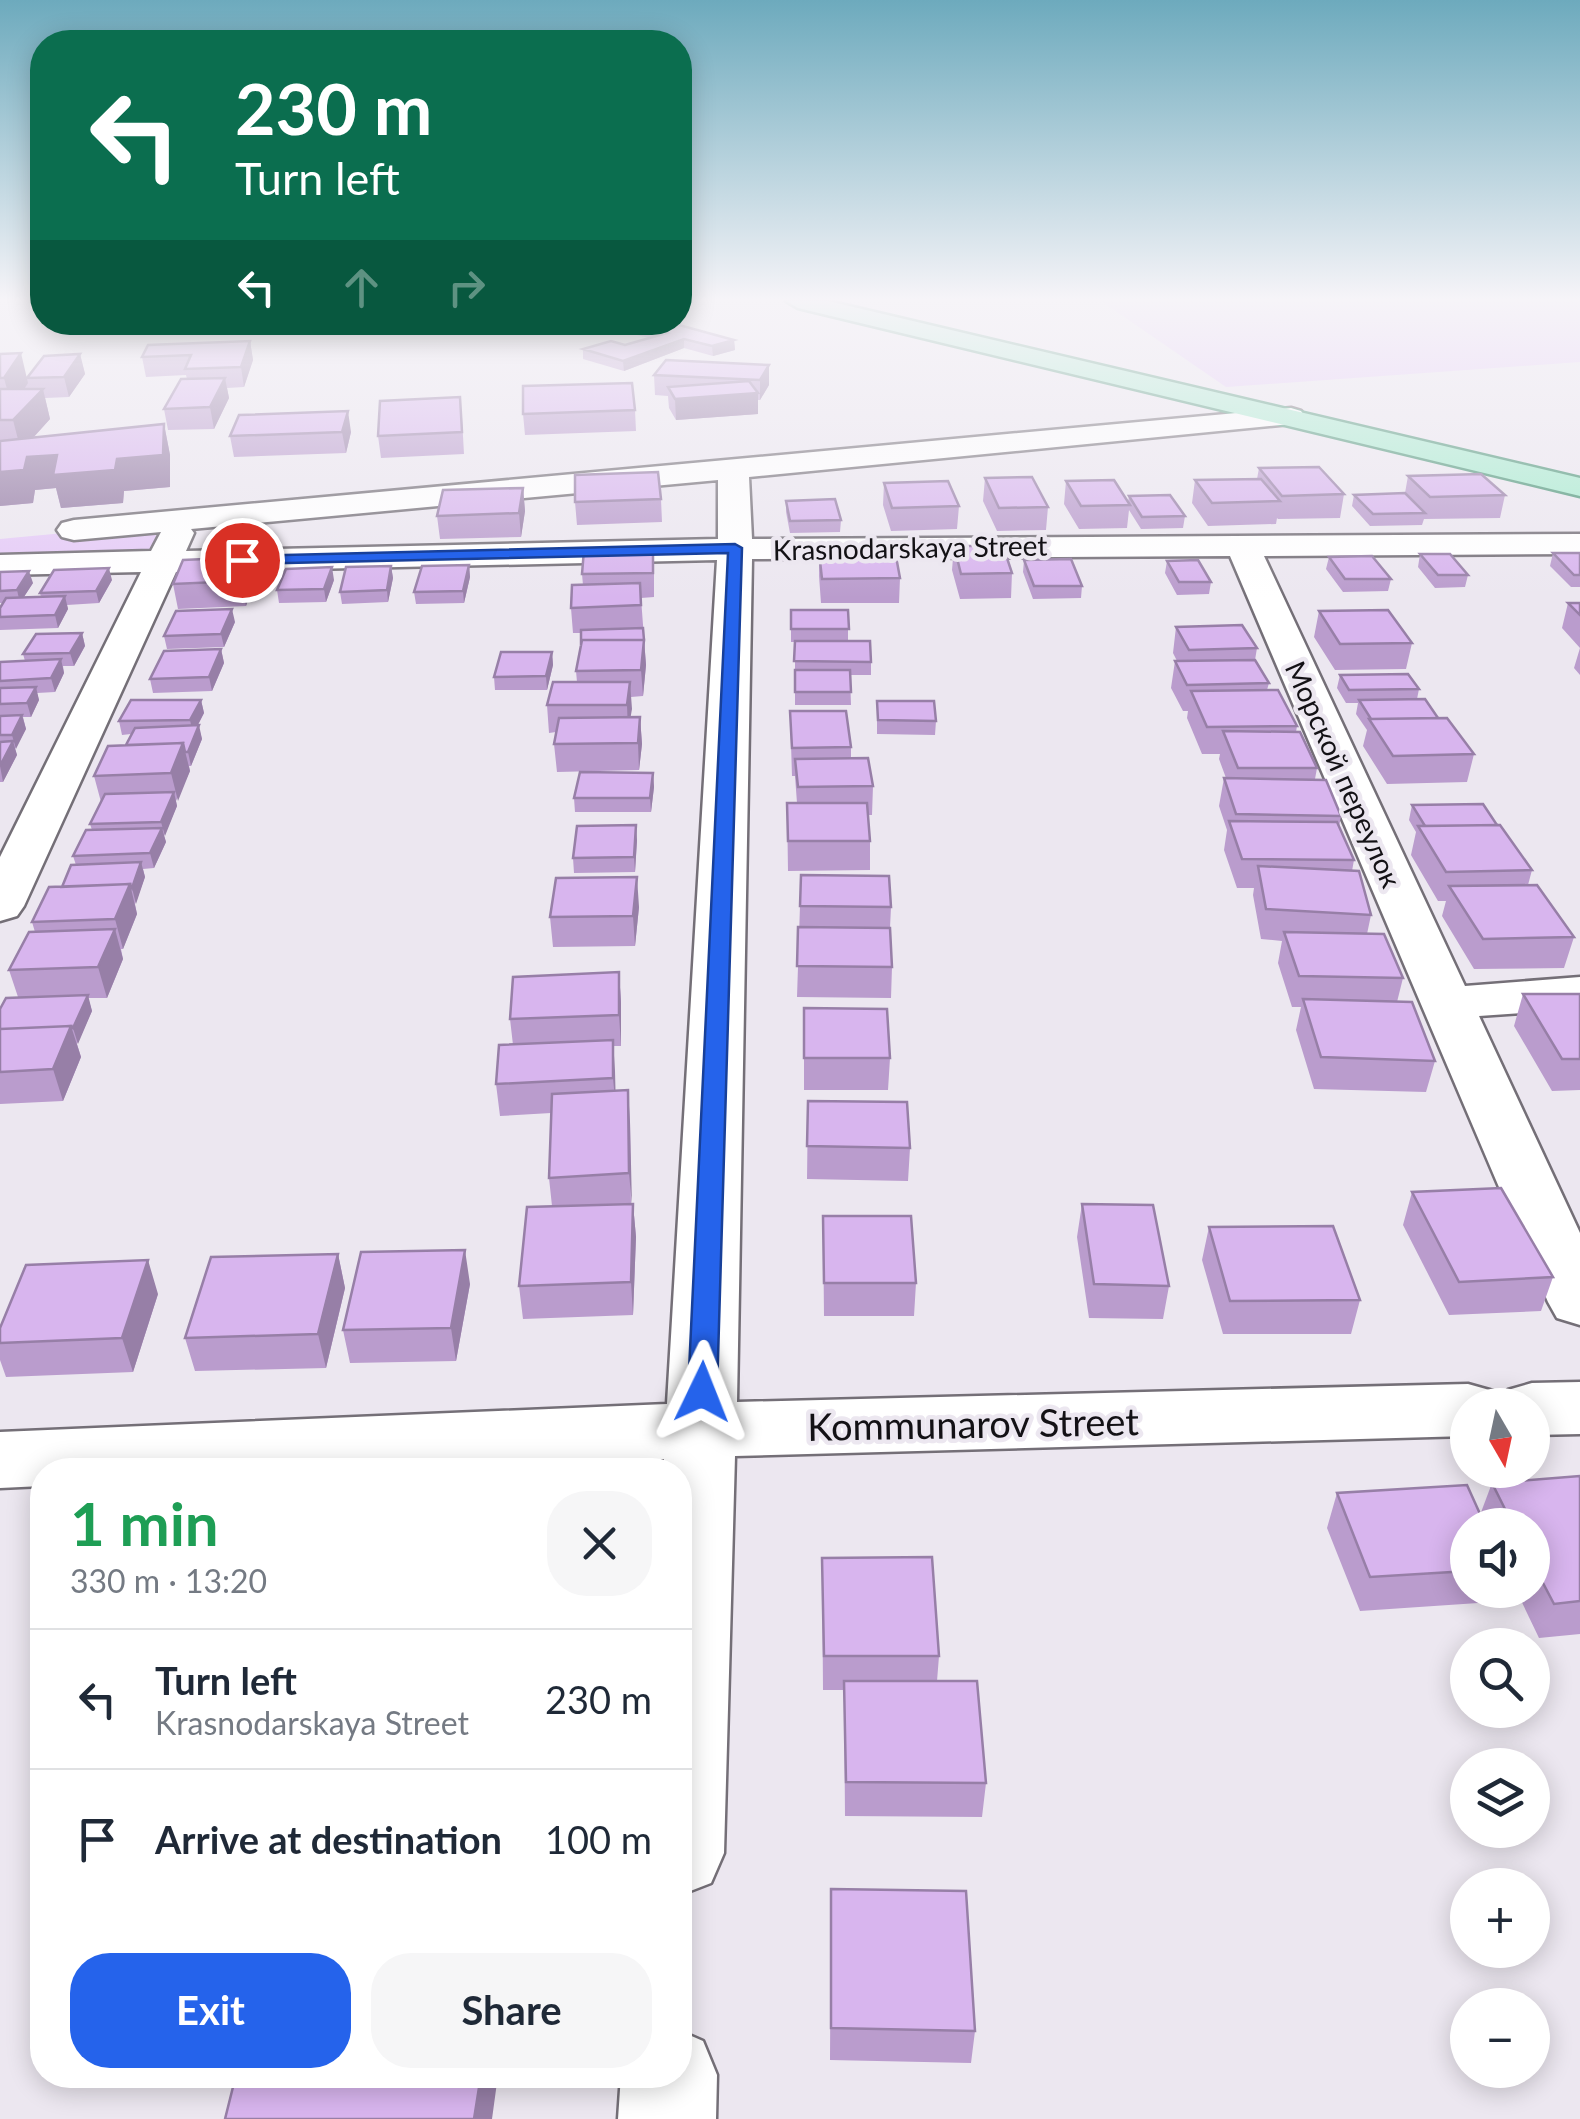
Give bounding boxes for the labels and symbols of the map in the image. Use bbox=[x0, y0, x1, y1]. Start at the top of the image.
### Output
pin bbox=[200, 518, 285, 603]
street label: Krasnodarskaya Street bbox=[772, 528, 1048, 566]
street label: Морской переулок bbox=[1279, 656, 1409, 893]
position arrow bbox=[650, 1340, 754, 1444]
north arrow bbox=[1450, 1388, 1550, 1488]
street label: Kommunarov Street bbox=[807, 1397, 1140, 1449]

